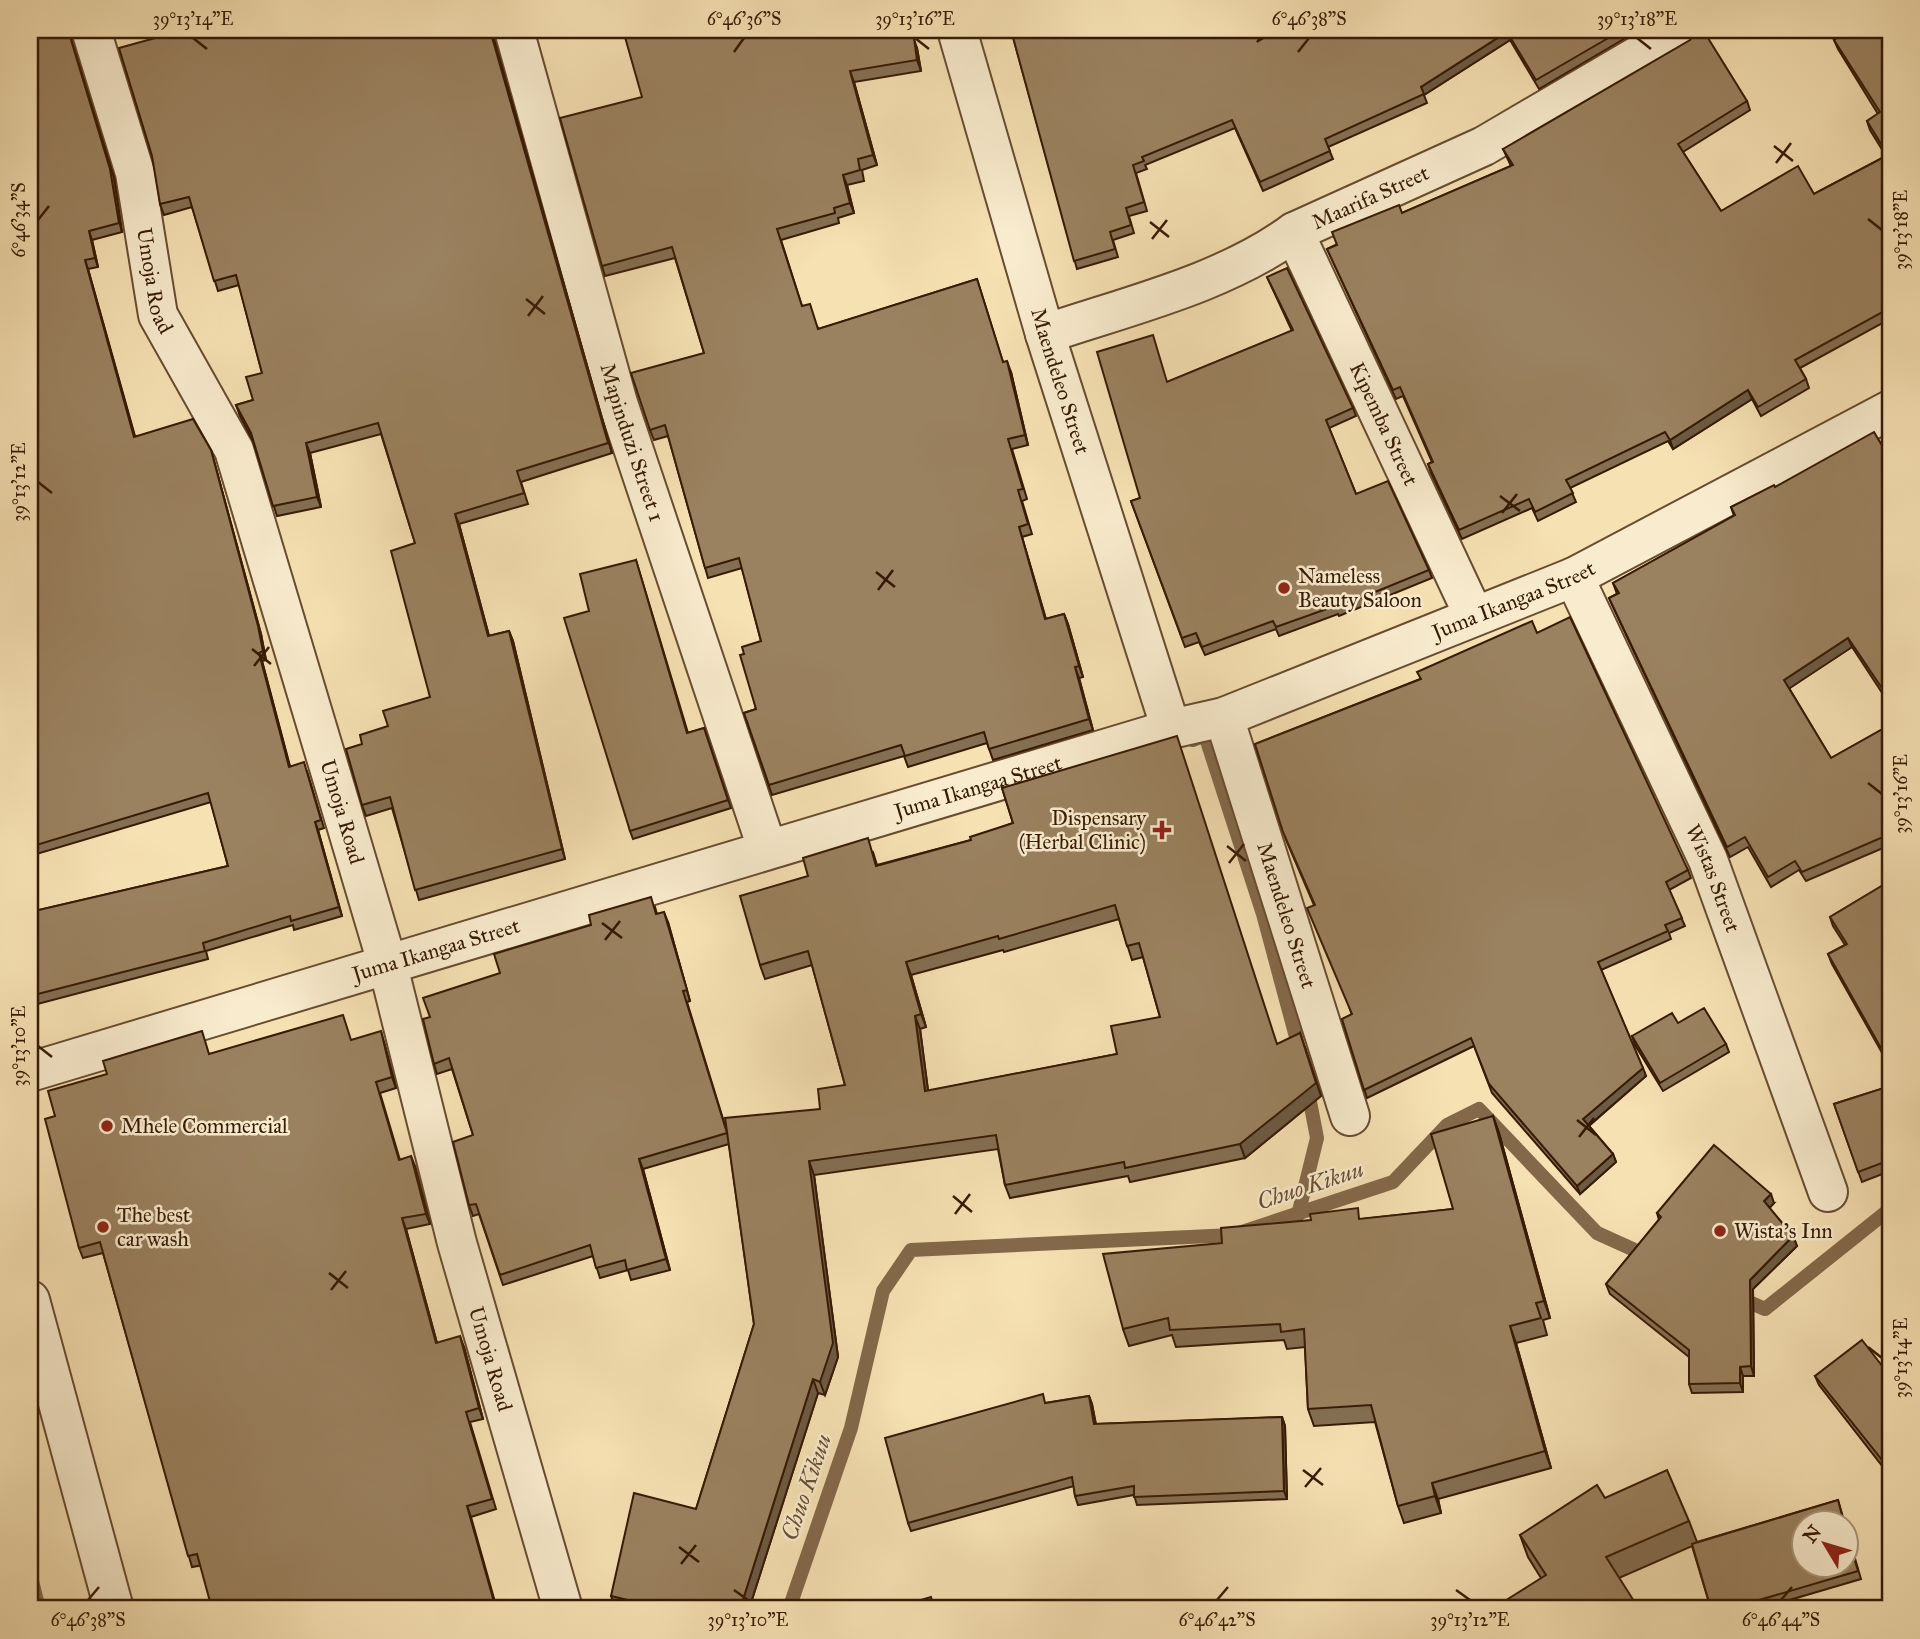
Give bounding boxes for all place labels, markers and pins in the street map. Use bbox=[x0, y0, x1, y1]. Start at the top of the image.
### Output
place label: Nameless Beauty Saloon bbox=[1298, 563, 1422, 613]
marker: Nameless Beauty Saloon bbox=[1276, 580, 1292, 596]
place label: Dispensary (Herbal Clinic) bbox=[1019, 805, 1147, 855]
marker: Dispensary (Herbal Clinic) bbox=[1152, 820, 1172, 840]
place label: Mhele Commercial bbox=[121, 1113, 288, 1139]
marker: Mhele Commercial bbox=[99, 1118, 115, 1134]
place label: The best car wash bbox=[117, 1202, 191, 1252]
place label: Wista's Inn bbox=[1734, 1218, 1833, 1244]
marker: The best car wash bbox=[95, 1219, 111, 1235]
marker: Wista's Inn bbox=[1712, 1223, 1728, 1239]

